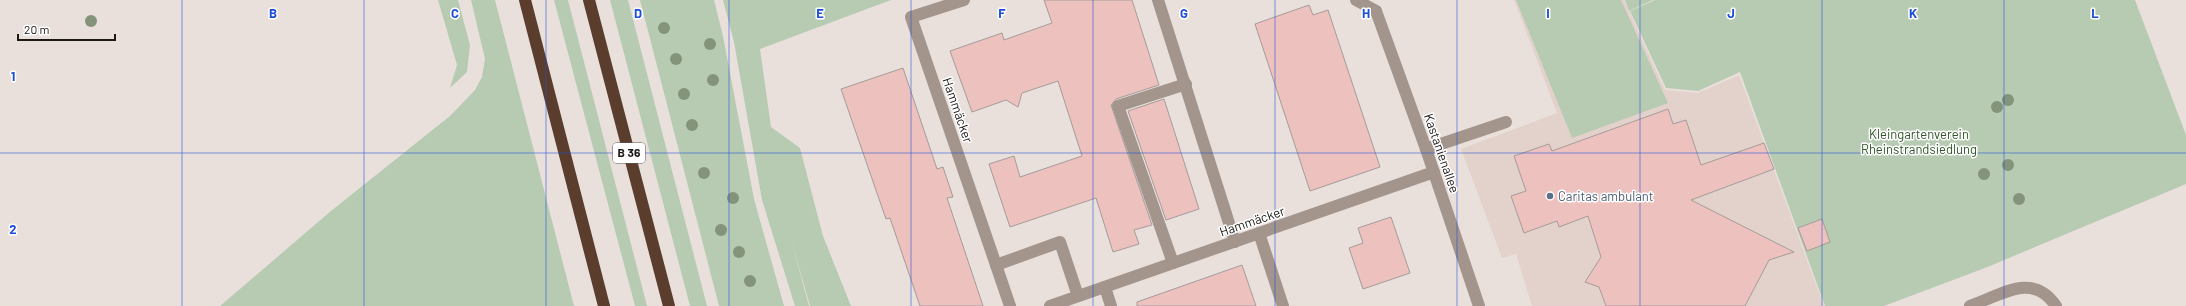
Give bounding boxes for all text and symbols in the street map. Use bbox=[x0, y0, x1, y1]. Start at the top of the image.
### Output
text: B bbox=[269, 5, 277, 21]
text: C bbox=[451, 5, 459, 21]
text: D bbox=[634, 5, 642, 21]
text: E bbox=[816, 5, 824, 21]
text: F bbox=[998, 5, 1006, 21]
text: G bbox=[1180, 5, 1188, 21]
text: H bbox=[1362, 5, 1370, 21]
text: I bbox=[1546, 5, 1550, 21]
text: J bbox=[1727, 5, 1735, 21]
text: K bbox=[1909, 5, 1917, 21]
text: L bbox=[2091, 5, 2099, 21]
scale bar bbox=[18, 16, 115, 42]
text: 20 m bbox=[24, 22, 50, 36]
text: 1 bbox=[11, 68, 15, 84]
street label: Hammäcker bbox=[939, 75, 977, 145]
street label: Kastanienallee bbox=[1421, 111, 1463, 195]
park label: Kleingartenverein Rheinstrandsiedlung bbox=[1861, 126, 1977, 157]
road number: B 36 bbox=[613, 143, 645, 163]
place label: Caritas ambulant bbox=[1558, 188, 1654, 204]
marker: Caritas ambulant bbox=[1545, 191, 1555, 201]
street label: Hammäcker bbox=[1217, 202, 1287, 240]
text: 2 bbox=[9, 221, 17, 237]

